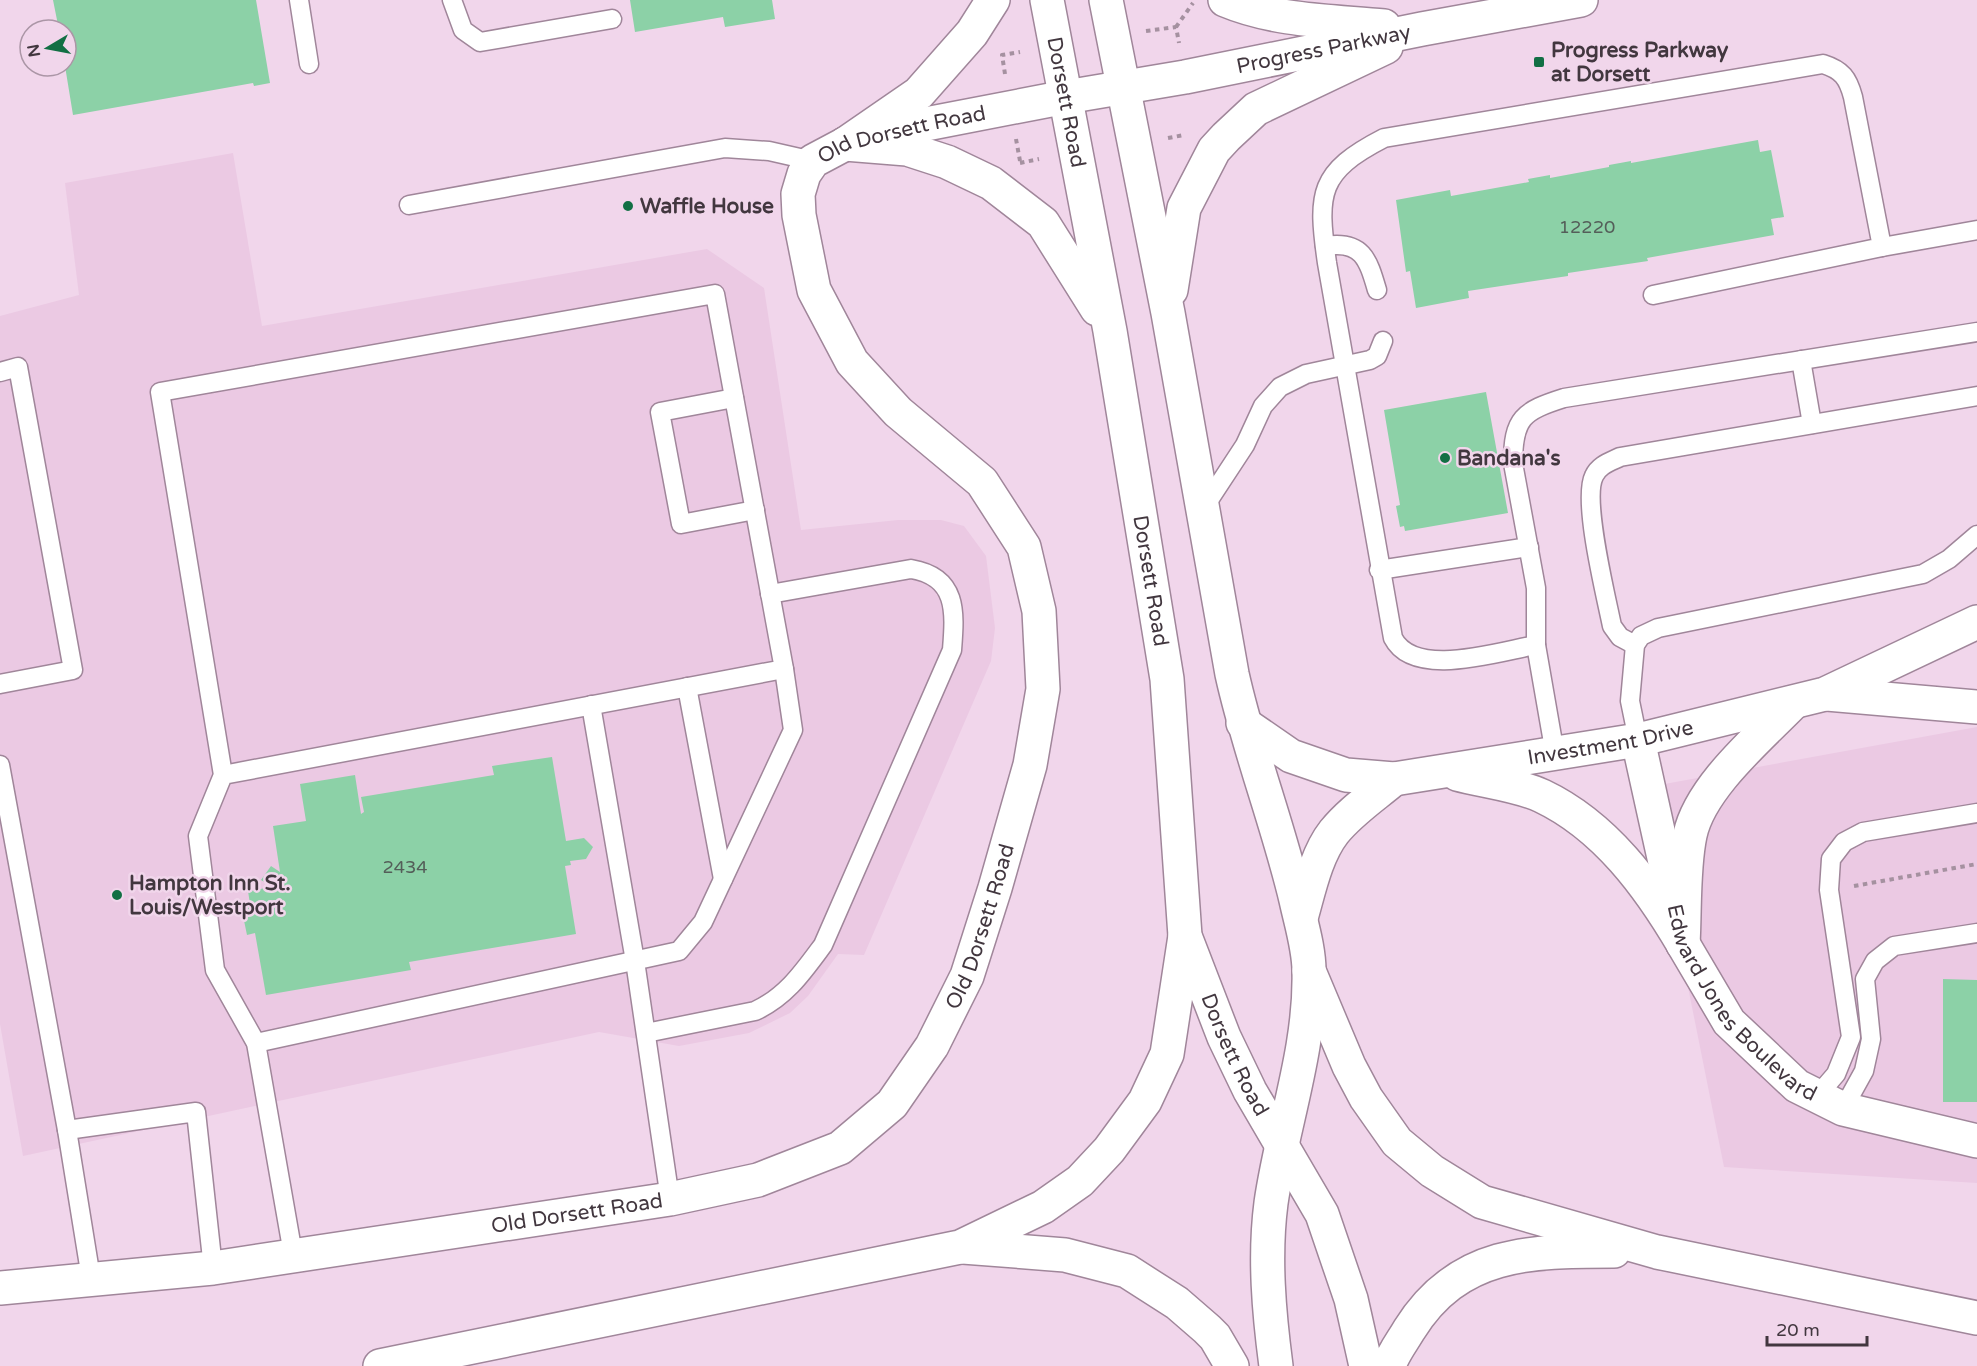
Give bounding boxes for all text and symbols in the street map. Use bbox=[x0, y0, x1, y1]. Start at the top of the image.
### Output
north arrow bbox=[18, 18, 78, 78]
street label: Progress Parkway bbox=[1234, 19, 1413, 79]
street label: Dorsett Road bbox=[1042, 35, 1091, 170]
place label: Progress Parkway at Dorsett bbox=[1551, 38, 1729, 87]
text: N bbox=[23, 42, 45, 58]
marker: Progress Parkway at Dorsett bbox=[1532, 55, 1546, 69]
street label: Old Dorsett Road bbox=[813, 100, 988, 169]
place label: Waffle House bbox=[640, 194, 774, 219]
marker: Waffle House bbox=[621, 199, 635, 213]
house number: 12220 bbox=[1559, 216, 1615, 238]
place label: Bandana's bbox=[1457, 446, 1561, 471]
marker: Bandana's bbox=[1438, 451, 1452, 465]
street label: Dorsett Road bbox=[1128, 513, 1174, 648]
street label: Investment Drive bbox=[1526, 714, 1696, 770]
street label: Old Dorsett Road bbox=[940, 841, 1019, 1014]
house number: 2434 bbox=[382, 856, 428, 878]
place label: Hampton Inn St. Louis/Westport bbox=[129, 871, 291, 920]
marker: Hampton Inn St. Louis/Westport bbox=[110, 888, 124, 902]
street label: Edward Jones Boulevard bbox=[1662, 902, 1821, 1106]
street label: Dorsett Road bbox=[1196, 990, 1274, 1120]
street label: Old Dorsett Road bbox=[489, 1188, 665, 1238]
scale bar bbox=[1767, 1309, 1868, 1347]
text: 20 m bbox=[1776, 1319, 1820, 1341]

